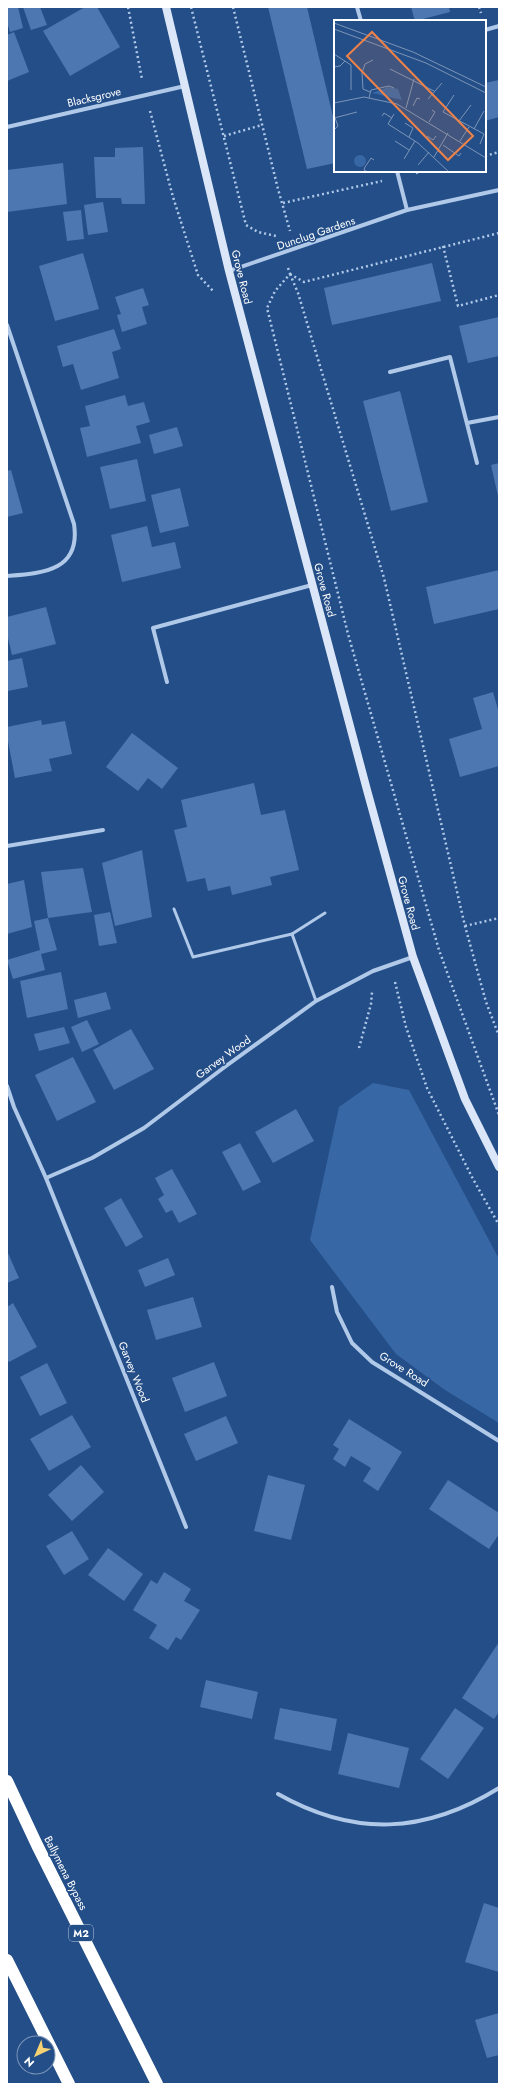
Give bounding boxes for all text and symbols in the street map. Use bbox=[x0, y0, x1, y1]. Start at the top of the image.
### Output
inset map bbox=[334, 20, 486, 172]
street label: Blacksgrove bbox=[66, 83, 123, 111]
street label: Dunclug Gardens bbox=[275, 212, 358, 254]
street label: Grove Road bbox=[228, 248, 256, 306]
street label: Grove Road bbox=[310, 561, 340, 619]
street label: Grove Road bbox=[394, 874, 424, 932]
street label: Garvey Wood bbox=[192, 1032, 254, 1082]
street label: Garvey Wood bbox=[114, 1339, 154, 1405]
street label: Grove Road bbox=[376, 1348, 432, 1390]
street label: Ballymena Bypass bbox=[40, 1833, 92, 1913]
road number: M2 bbox=[69, 1925, 93, 1941]
north arrow bbox=[16, 2035, 56, 2075]
text: N bbox=[20, 2053, 38, 2071]

